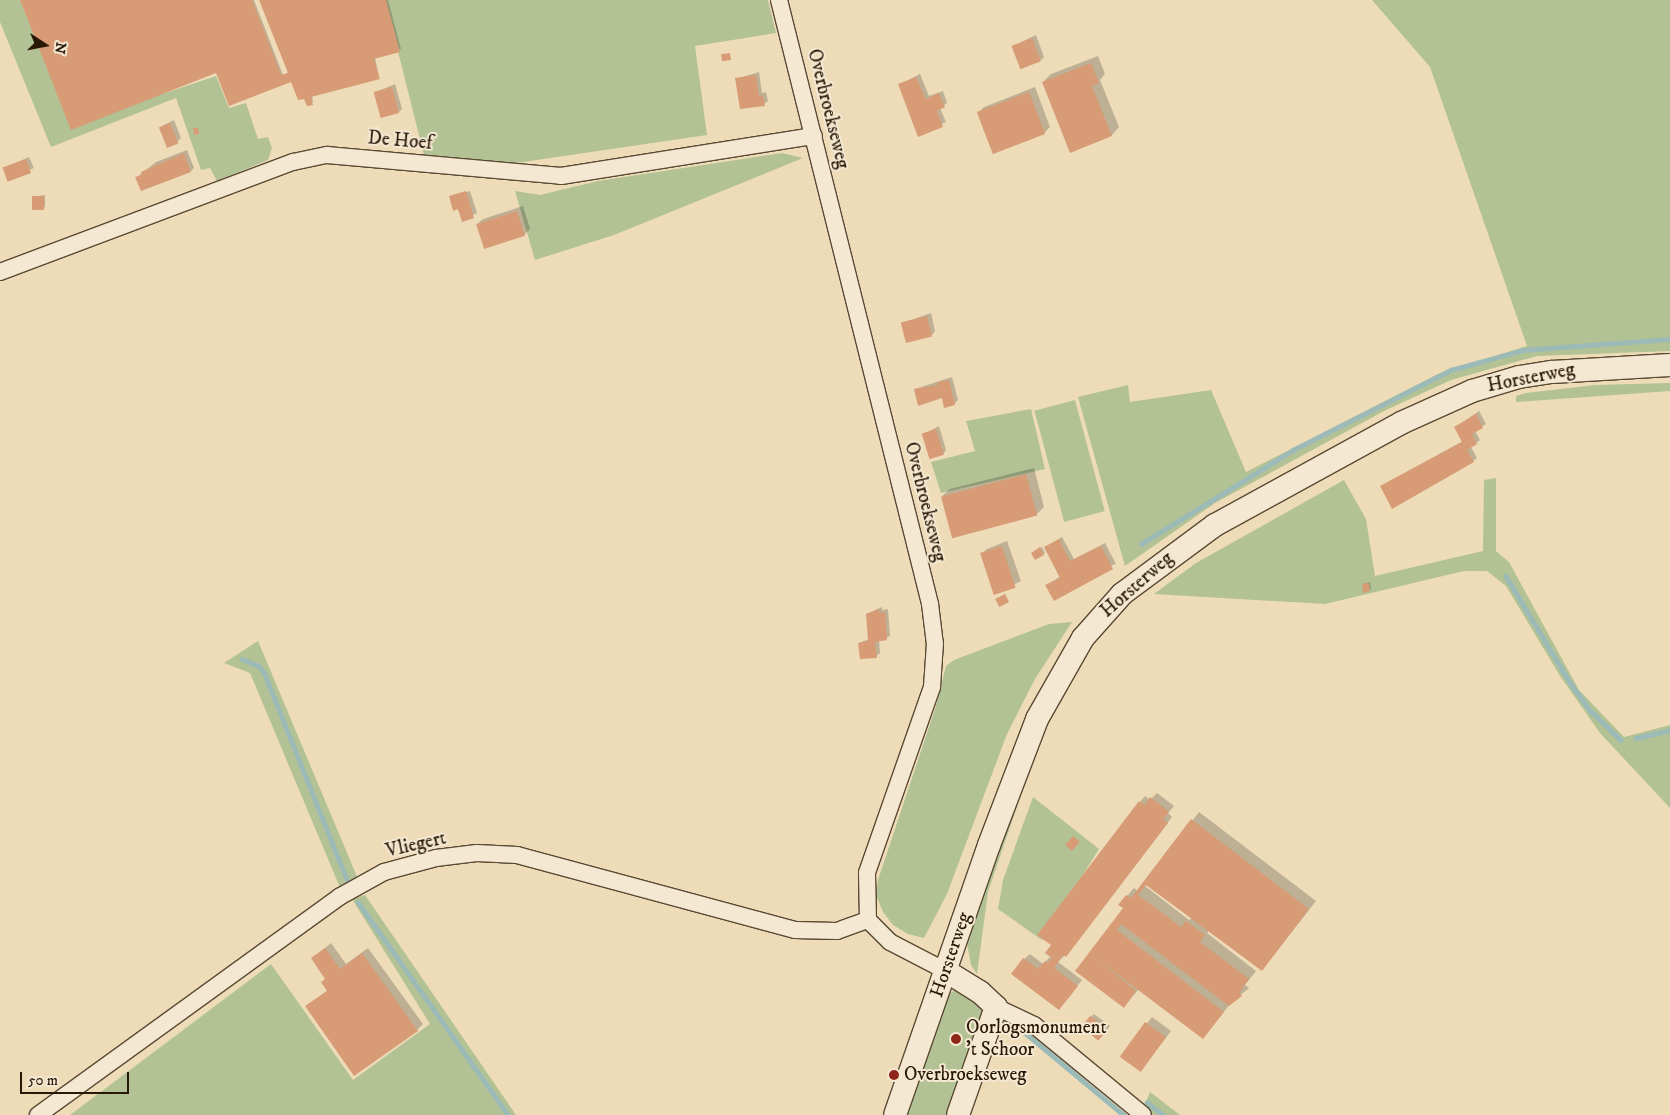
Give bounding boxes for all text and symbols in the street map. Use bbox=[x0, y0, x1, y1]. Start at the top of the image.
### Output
north arrow bbox=[20, 20, 70, 70]
text: N bbox=[50, 41, 70, 55]
street label: Overbroekseweg bbox=[802, 47, 854, 171]
street label: De Hoef bbox=[367, 127, 433, 155]
street label: Horsterweg bbox=[1485, 358, 1577, 398]
street label: Overbroekseweg bbox=[899, 440, 951, 564]
street label: Horsterweg bbox=[1096, 547, 1178, 623]
street label: Vliegert bbox=[384, 827, 448, 863]
street label: Horsterweg bbox=[926, 909, 976, 1001]
place label: Oorlogsmonument 't Schoor bbox=[966, 1017, 1107, 1061]
marker: Oorlogsmonument 't Schoor bbox=[950, 1033, 962, 1045]
scale bar bbox=[22, 1062, 131, 1094]
place label: Overbroekseweg bbox=[904, 1064, 1027, 1086]
marker: Overbroekseweg bbox=[888, 1069, 900, 1081]
text: 50 m bbox=[28, 1071, 58, 1090]

